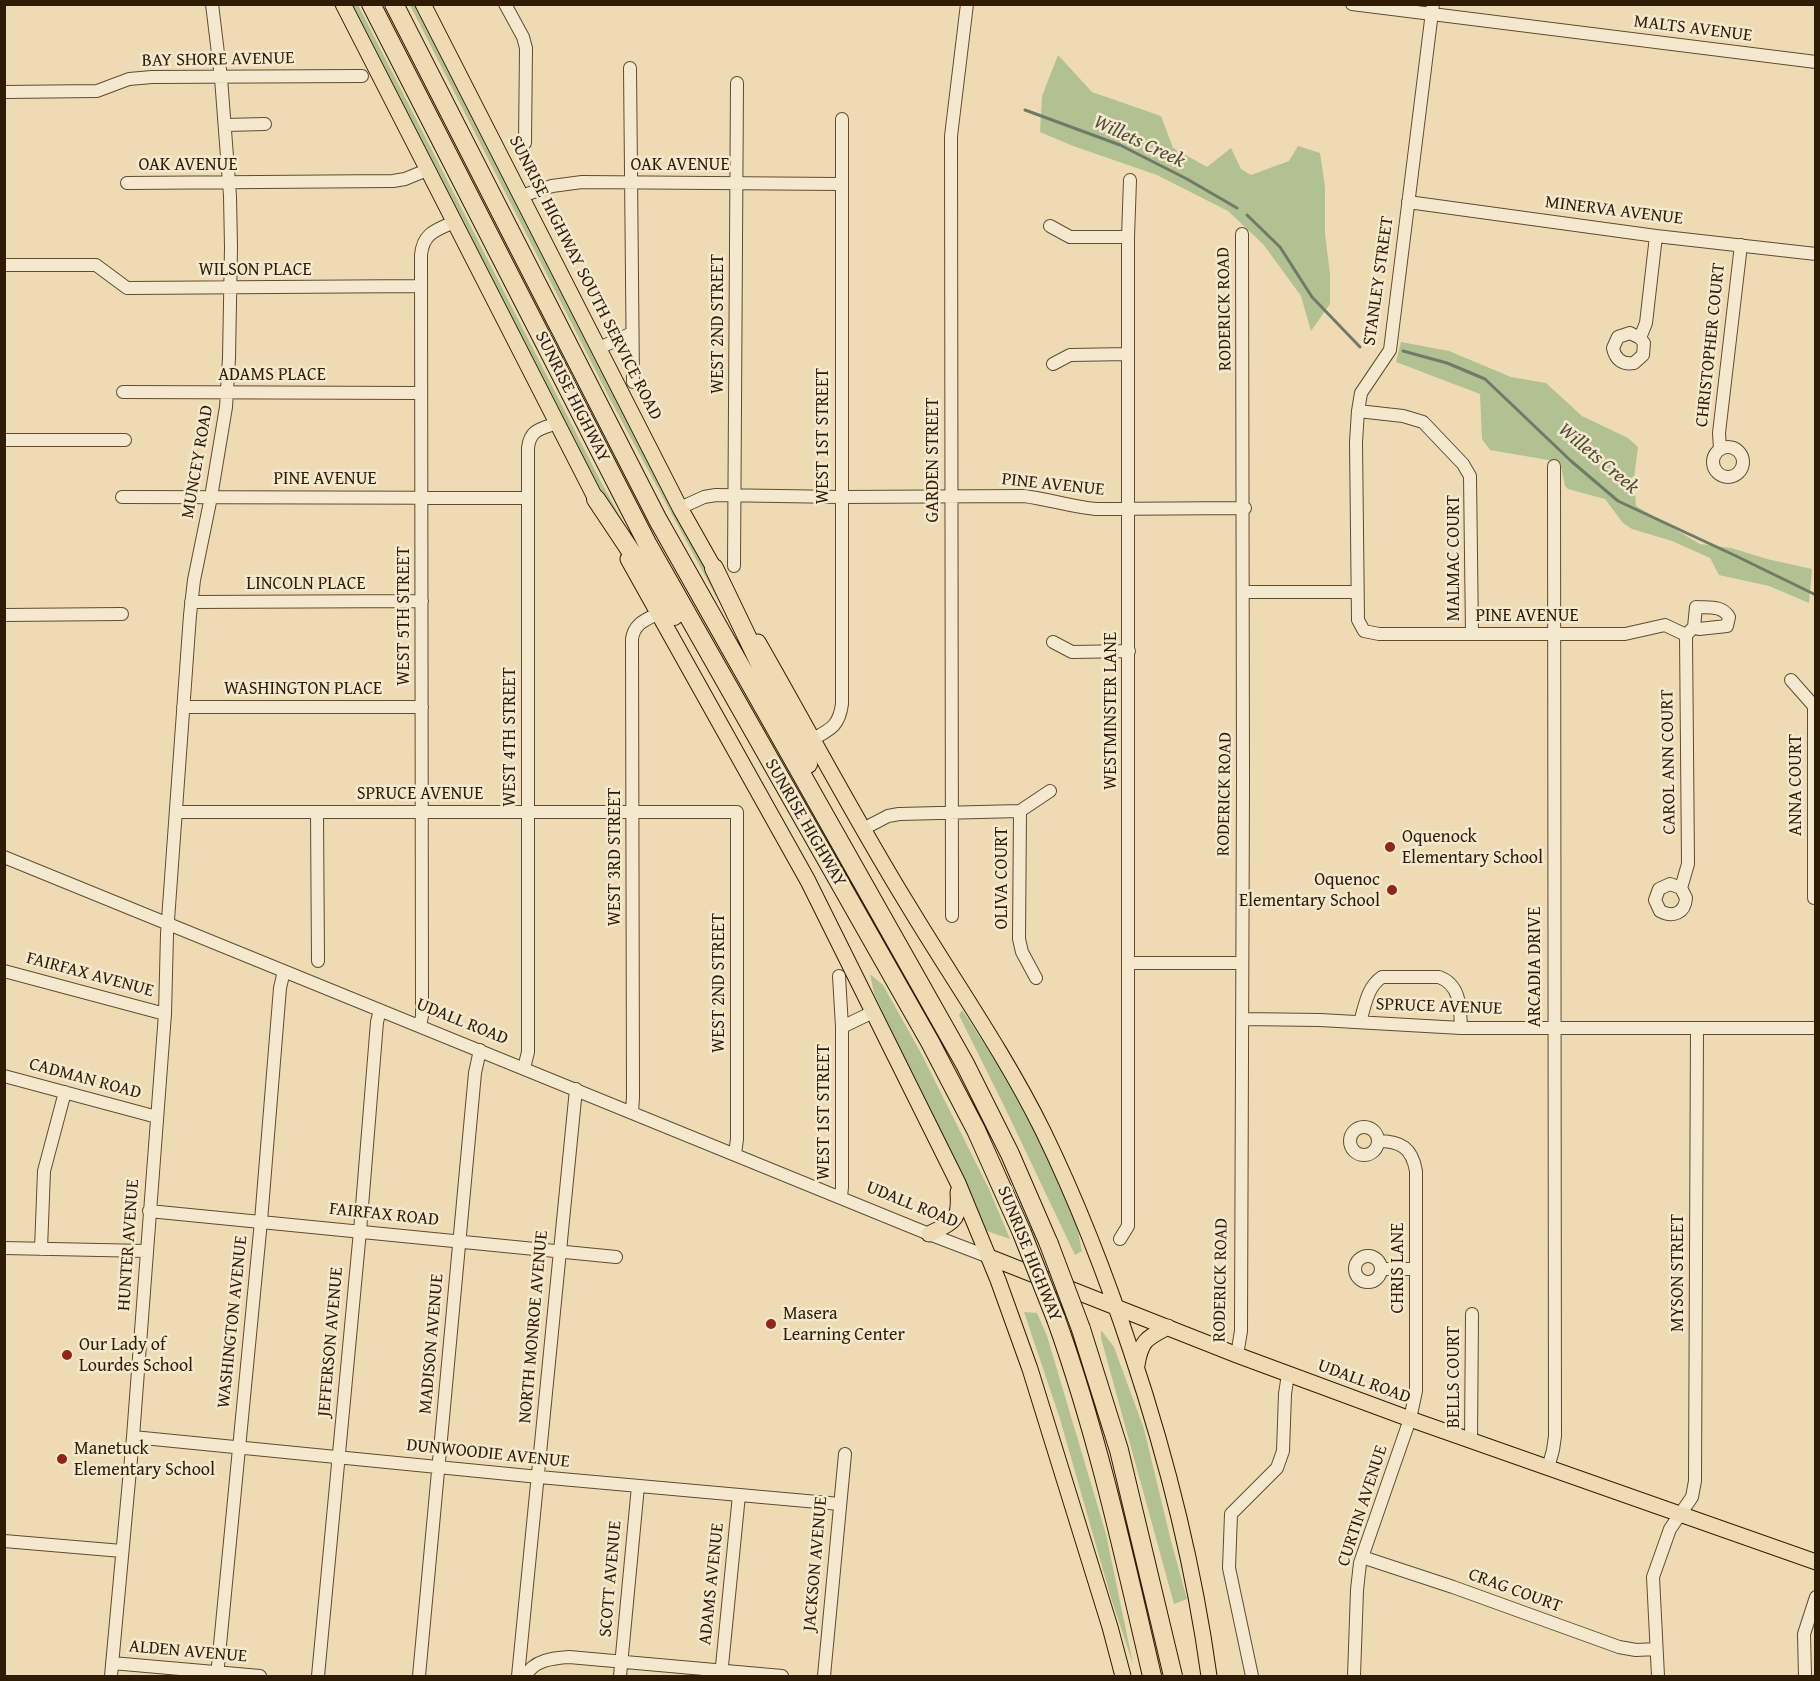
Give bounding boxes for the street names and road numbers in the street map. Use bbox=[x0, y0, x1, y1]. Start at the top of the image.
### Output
street label: MALTS AVENUE bbox=[1632, 11, 1754, 47]
street label: BAY SHORE AVENUE bbox=[142, 48, 294, 72]
street label: SUNRISE HIGHWAY SOUTH SERVICE ROAD bbox=[504, 132, 666, 424]
street label: OAK AVENUE bbox=[138, 154, 238, 176]
street label: OAK AVENUE bbox=[630, 154, 730, 176]
street label: MINERVA AVENUE bbox=[1544, 192, 1684, 230]
street label: STANLEY STREET bbox=[1359, 215, 1399, 347]
street label: RODERICK ROAD bbox=[1213, 247, 1237, 371]
street label: WEST 2ND STREET bbox=[707, 254, 729, 394]
street label: WILSON PLACE bbox=[198, 259, 312, 281]
street label: CHRISTOPHER COURT bbox=[1692, 262, 1730, 428]
street label: SUNRISE HIGHWAY bbox=[530, 328, 614, 466]
street label: ADAMS PLACE bbox=[218, 364, 326, 386]
street label: WEST 1ST STREET bbox=[812, 368, 834, 504]
street label: GARDEN STREET bbox=[922, 397, 944, 523]
street label: MUNCEY ROAD bbox=[177, 404, 219, 520]
street label: PINE AVENUE bbox=[273, 468, 377, 490]
street label: PINE AVENUE bbox=[1001, 469, 1105, 501]
street label: MALMAC COURT bbox=[1443, 495, 1465, 621]
street label: WEST 5TH STREET bbox=[393, 546, 415, 686]
street label: LINCOLN PLACE bbox=[246, 573, 366, 595]
street label: PINE AVENUE bbox=[1475, 605, 1579, 627]
street label: WESTMINSTER LANE bbox=[1100, 632, 1122, 790]
street label: WEST 4TH STREET bbox=[499, 667, 521, 807]
street label: WASHINGTON PLACE bbox=[224, 678, 382, 700]
street label: CAROL ANN COURT bbox=[1657, 689, 1681, 835]
street label: RODERICK ROAD bbox=[1213, 732, 1237, 856]
street label: ANNA COURT bbox=[1785, 734, 1807, 836]
street label: SUNRISE HIGHWAY bbox=[760, 755, 850, 891]
street label: SPRUCE AVENUE bbox=[357, 783, 483, 805]
street label: WEST 3RD STREET bbox=[604, 788, 626, 926]
street label: OLIVA COURT bbox=[991, 827, 1013, 929]
street label: ARCADIA DRIVE bbox=[1524, 907, 1546, 1027]
street label: WEST 2ND STREET bbox=[708, 913, 730, 1053]
street label: FAIRFAX AVENUE bbox=[24, 948, 156, 1002]
street label: UDALL ROAD bbox=[413, 994, 511, 1050]
street label: SPRUCE AVENUE bbox=[1375, 994, 1503, 1020]
street label: WEST 1ST STREET bbox=[813, 1044, 835, 1180]
street label: CADMAN ROAD bbox=[27, 1054, 143, 1104]
street label: UDALL ROAD bbox=[863, 1177, 961, 1233]
street label: HUNTER AVENUE bbox=[114, 1178, 144, 1312]
street label: SUNRISE HIGHWAY bbox=[992, 1183, 1066, 1325]
street label: FAIRFAX ROAD bbox=[328, 1198, 440, 1232]
street label: MYSON STREET bbox=[1667, 1214, 1689, 1332]
street label: RODERICK ROAD bbox=[1209, 1218, 1233, 1342]
street label: CHRIS LANE bbox=[1387, 1223, 1409, 1313]
street label: NORTH MONROE AVENUE bbox=[515, 1230, 553, 1424]
street label: WASHINGTON AVENUE bbox=[213, 1235, 253, 1409]
street label: JEFFERSON AVENUE bbox=[314, 1266, 348, 1418]
street label: MADISON AVENUE bbox=[415, 1273, 449, 1415]
street label: BELLS COURT bbox=[1443, 1326, 1465, 1428]
street label: UDALL ROAD bbox=[1315, 1355, 1413, 1409]
street label: DUNWOODIE AVENUE bbox=[405, 1435, 571, 1473]
street label: CURTIN AVENUE bbox=[1333, 1443, 1393, 1569]
street label: JACKSON AVENUE bbox=[799, 1496, 833, 1632]
street label: SCOTT AVENUE bbox=[595, 1520, 627, 1638]
street label: ADAMS AVENUE bbox=[695, 1522, 729, 1646]
street label: CRAG COURT bbox=[1465, 1564, 1565, 1618]
street label: ALDEN AVENUE bbox=[128, 1636, 248, 1668]

